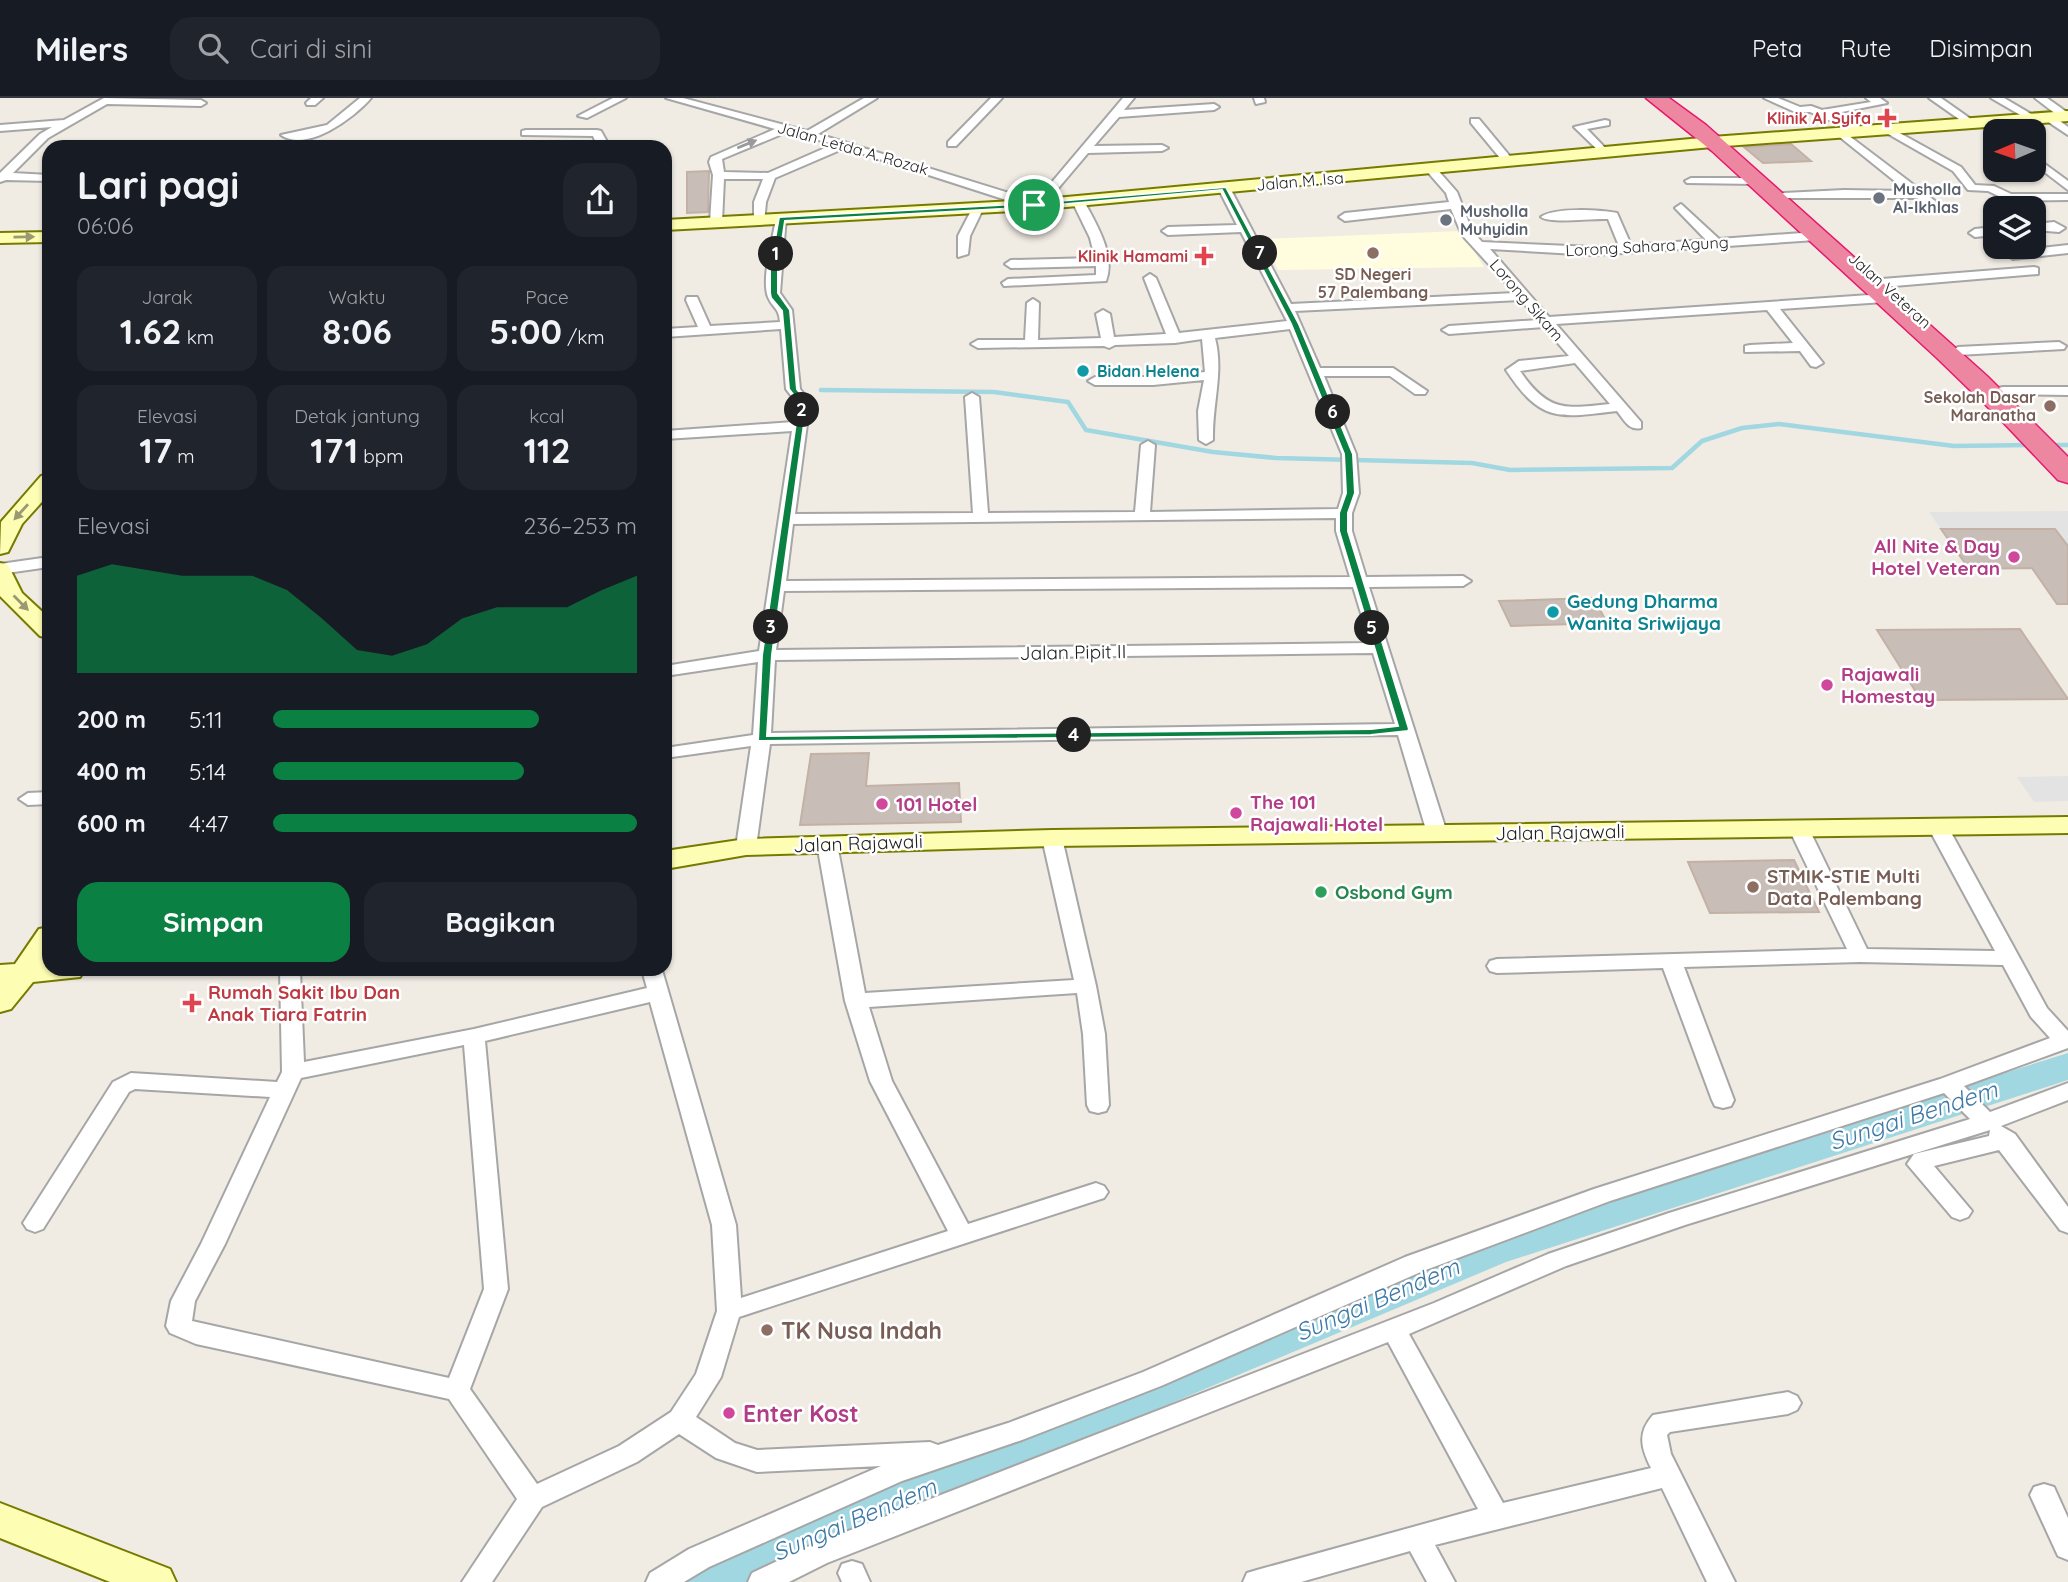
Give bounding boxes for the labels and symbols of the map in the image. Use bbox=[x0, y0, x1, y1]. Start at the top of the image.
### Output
place label: Klinik Al Syifa bbox=[1767, 108, 1871, 128]
marker: Klinik Al Syifa bbox=[1877, 108, 1897, 128]
street label: Jalan Letda A. Rozak bbox=[775, 117, 931, 179]
north arrow bbox=[1983, 119, 2046, 182]
one-way arrow bbox=[737, 138, 758, 149]
street label: Jalan M. Isa bbox=[1255, 167, 1345, 195]
pin bbox=[1004, 175, 1064, 235]
place label: Musholla Al-Ikhlas bbox=[1893, 179, 1961, 217]
marker: Musholla Al-Ikhlas bbox=[1871, 190, 1887, 206]
place label: Musholla Muhyidin bbox=[1460, 201, 1528, 239]
marker: Musholla Muhyidin bbox=[1438, 212, 1454, 228]
one-way arrow bbox=[14, 232, 36, 243]
street label: Lorong Sahara Agung bbox=[1565, 232, 1729, 260]
pin: 1 bbox=[758, 236, 794, 272]
pin: 7 bbox=[1242, 236, 1278, 270]
marker: SD Negeri 57 Palembang bbox=[1365, 245, 1381, 261]
place label: Klinik Hamami bbox=[1078, 246, 1188, 266]
marker: Klinik Hamami bbox=[1194, 246, 1214, 266]
street label: Jalan Veteran bbox=[1844, 248, 1936, 332]
street label: Lorong Sikam bbox=[1486, 255, 1568, 345]
place label: SD Negeri 57 Palembang bbox=[1318, 264, 1428, 302]
place label: Bidan Helena bbox=[1097, 361, 1200, 381]
marker: Bidan Helena bbox=[1075, 363, 1091, 379]
place label: Sekolah Dasar Maranatha bbox=[1924, 387, 2036, 425]
pin: 2 bbox=[784, 392, 820, 428]
pin: 6 bbox=[1316, 394, 1350, 430]
marker: Sekolah Dasar Maranatha bbox=[2042, 398, 2058, 414]
one-way arrow bbox=[13, 503, 29, 521]
place label: All Nite & Day Hotel Veteran bbox=[1871, 534, 2000, 580]
marker: All Nite & Day Hotel Veteran bbox=[2006, 549, 2022, 565]
place label: Gedung Dharma Wanita Sriwijaya bbox=[1567, 589, 1721, 635]
one-way arrow bbox=[12, 595, 29, 612]
marker: Gedung Dharma Wanita Sriwijaya bbox=[1545, 604, 1561, 620]
pin: 3 bbox=[754, 610, 788, 644]
pin: 5 bbox=[1354, 610, 1390, 646]
street label: Jalan Pipit II bbox=[1020, 639, 1126, 665]
place label: Rajawali Homestay bbox=[1841, 662, 1935, 708]
marker: Rajawali Homestay bbox=[1819, 677, 1835, 693]
pin: 4 bbox=[1056, 718, 1092, 752]
place label: The 101 Rajawali Hotel bbox=[1250, 790, 1383, 836]
place label: 101 Hotel bbox=[896, 792, 977, 816]
marker: 101 Hotel bbox=[874, 796, 890, 812]
marker: The 101 Rajawali Hotel bbox=[1228, 805, 1244, 821]
street label: Jalan Rajawali bbox=[1495, 819, 1625, 845]
street label: Jalan Rajawali bbox=[793, 829, 923, 857]
place label: STMIK-STIE Multi Data Palembang bbox=[1767, 864, 1922, 910]
marker: STMIK-STIE Multi Data Palembang bbox=[1745, 879, 1761, 895]
place label: Osbond Gym bbox=[1335, 880, 1453, 904]
marker: Osbond Gym bbox=[1313, 884, 1329, 900]
place label: Rumah Sakit Ibu Dan Anak Tiara Fatrin bbox=[208, 980, 400, 1026]
marker: Rumah Sakit Ibu Dan Anak Tiara Fatrin bbox=[182, 993, 202, 1013]
water label: Sungai Bendem bbox=[1825, 1073, 2002, 1156]
water label: Sungai Bendem bbox=[1291, 1251, 1464, 1347]
place label: TK Nusa Indah bbox=[781, 1316, 942, 1345]
marker: TK Nusa Indah bbox=[759, 1322, 775, 1338]
place label: Enter Kost bbox=[743, 1399, 859, 1428]
marker: Enter Kost bbox=[721, 1405, 737, 1421]
water label: Sungai Bendem bbox=[768, 1471, 941, 1567]

